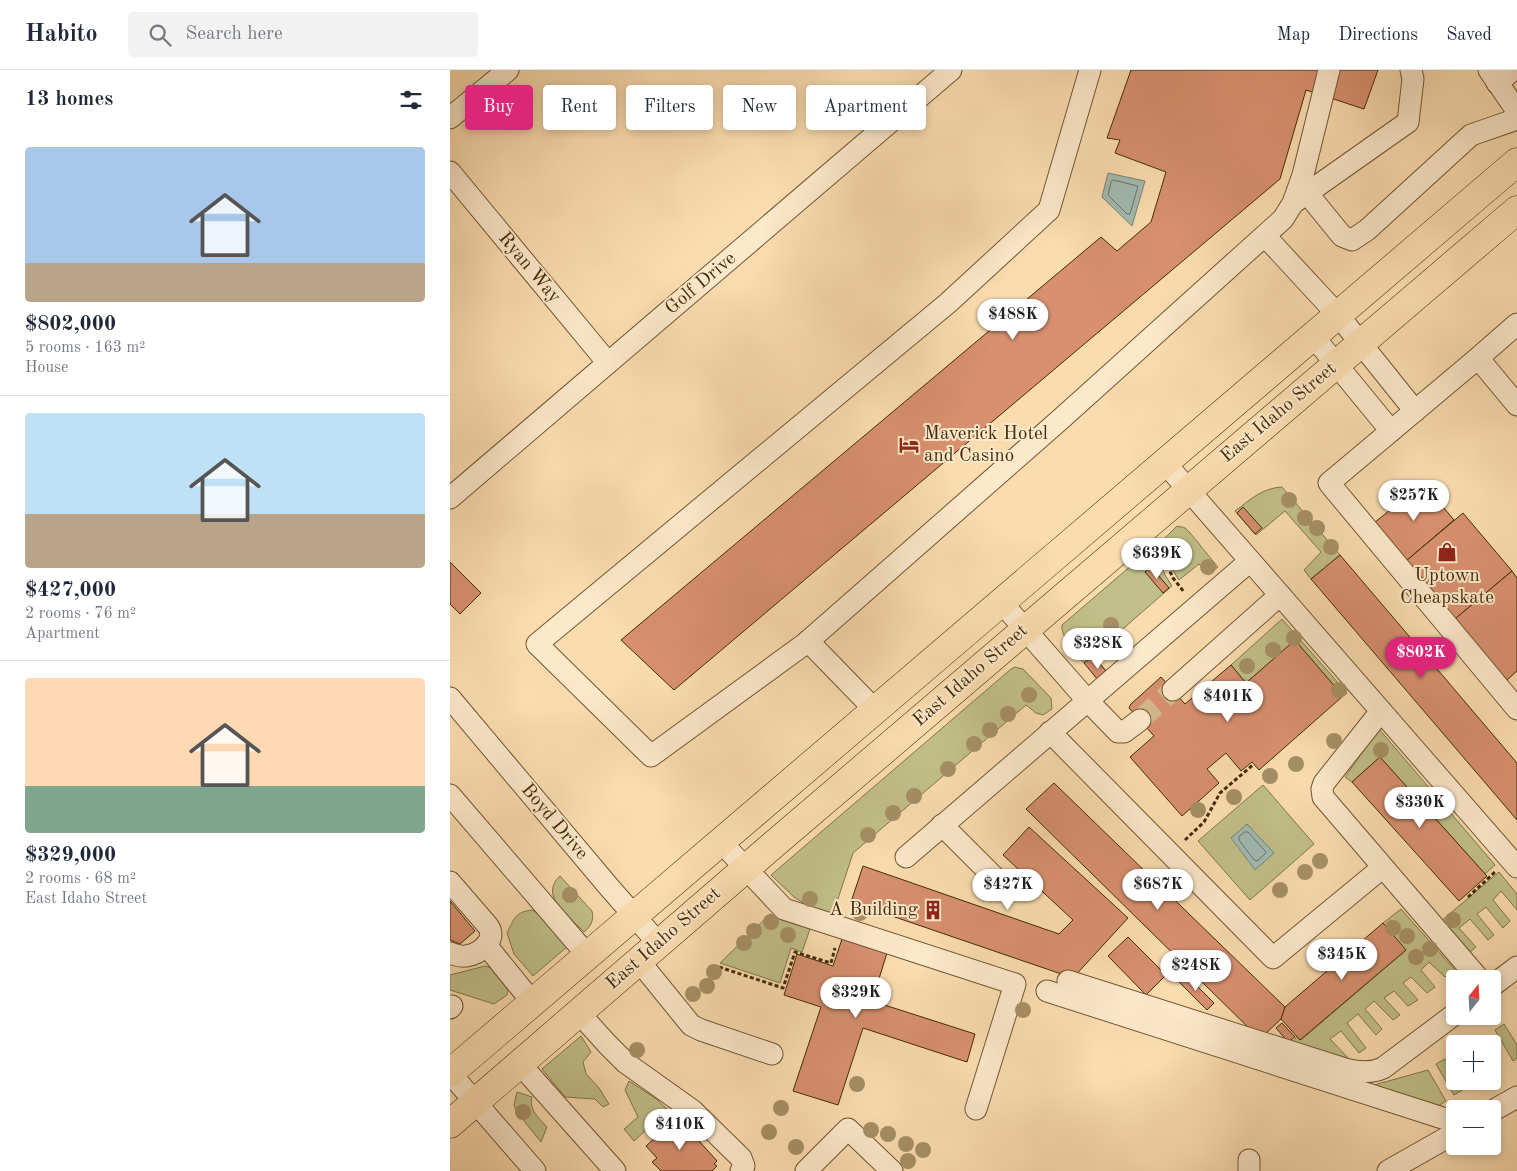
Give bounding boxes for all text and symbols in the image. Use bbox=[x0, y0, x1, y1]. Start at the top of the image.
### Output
search box bbox=[128, 12, 478, 57]
icon: search bbox=[146, 21, 174, 49]
text: Habito bbox=[25, 23, 98, 47]
text: Search here bbox=[186, 25, 283, 44]
text: Map bbox=[1277, 26, 1310, 44]
text: Directions bbox=[1338, 26, 1418, 44]
text: Saved bbox=[1446, 26, 1492, 44]
chip: Buy bbox=[465, 85, 533, 130]
chip: Rent bbox=[543, 85, 616, 130]
chip: Filters bbox=[626, 85, 713, 130]
chip: New bbox=[723, 85, 796, 130]
chip: Apartment bbox=[806, 85, 926, 130]
icon: filters bbox=[397, 86, 425, 114]
text: 13 homes bbox=[25, 89, 113, 110]
icon: home bbox=[180, 180, 270, 270]
street label: Ryan Way bbox=[494, 229, 564, 307]
street label: Golf Drive bbox=[662, 249, 740, 319]
pin: $488K bbox=[978, 298, 1048, 341]
text: $488K bbox=[988, 307, 1038, 323]
text: $802,000 bbox=[25, 314, 116, 335]
text: 5 rooms · 163 m² bbox=[25, 340, 145, 356]
street label: East Idaho Street bbox=[1217, 359, 1341, 467]
text: House bbox=[25, 360, 68, 376]
place label: Maverick Hotel and Casino bbox=[924, 425, 1048, 466]
hotel icon: Maverick Hotel and Casino bbox=[898, 434, 920, 456]
icon: home bbox=[180, 445, 270, 535]
pin: $257K bbox=[1379, 480, 1449, 522]
text: $257K bbox=[1389, 488, 1439, 504]
pin: $639K bbox=[1122, 538, 1192, 580]
shop icon: Uptown Cheapskate bbox=[1436, 541, 1458, 563]
text: $639K bbox=[1132, 546, 1182, 562]
place label: Uptown Cheapskate bbox=[1400, 567, 1494, 608]
text: $427,000 bbox=[25, 580, 116, 601]
text: 2 rooms · 76 m² bbox=[25, 606, 136, 622]
street label: East Idaho Street bbox=[910, 621, 1032, 731]
text: Apartment bbox=[25, 626, 100, 642]
pin: $328K bbox=[1063, 628, 1133, 670]
text: $328K bbox=[1073, 636, 1123, 652]
pin: $802K bbox=[1386, 636, 1456, 679]
text: $802K bbox=[1396, 645, 1446, 661]
pin: $401K bbox=[1193, 680, 1263, 723]
text: $401K bbox=[1203, 689, 1253, 705]
icon: home bbox=[180, 710, 270, 800]
street label: Boyd Drive bbox=[517, 780, 591, 864]
pin: $330K bbox=[1385, 786, 1455, 829]
text: $330K bbox=[1395, 795, 1445, 811]
text: $329,000 bbox=[25, 845, 116, 866]
pin: $427K bbox=[973, 868, 1043, 911]
pin: $687K bbox=[1123, 868, 1193, 911]
text: 2 rooms · 68 m² bbox=[25, 871, 136, 887]
text: $427K bbox=[983, 877, 1033, 893]
text: $687K bbox=[1133, 877, 1183, 893]
street label: East Idaho Street bbox=[603, 884, 725, 994]
text: East Idaho Street bbox=[25, 891, 147, 907]
building icon: A Building bbox=[922, 899, 944, 921]
place label: A Building bbox=[829, 901, 919, 920]
pin: $345K bbox=[1307, 938, 1377, 981]
text: $345K bbox=[1317, 947, 1367, 963]
pin: $248K bbox=[1161, 950, 1231, 992]
text: $248K bbox=[1171, 958, 1221, 974]
north arrow bbox=[1446, 970, 1501, 1025]
map controls bbox=[1446, 970, 1501, 1155]
pin: $329K bbox=[821, 976, 891, 1019]
text: $329K bbox=[831, 985, 881, 1001]
button: + bbox=[1446, 1035, 1501, 1090]
button: − bbox=[1446, 1100, 1501, 1155]
pin: $410K bbox=[645, 1108, 715, 1151]
text: $410K bbox=[655, 1117, 705, 1133]

